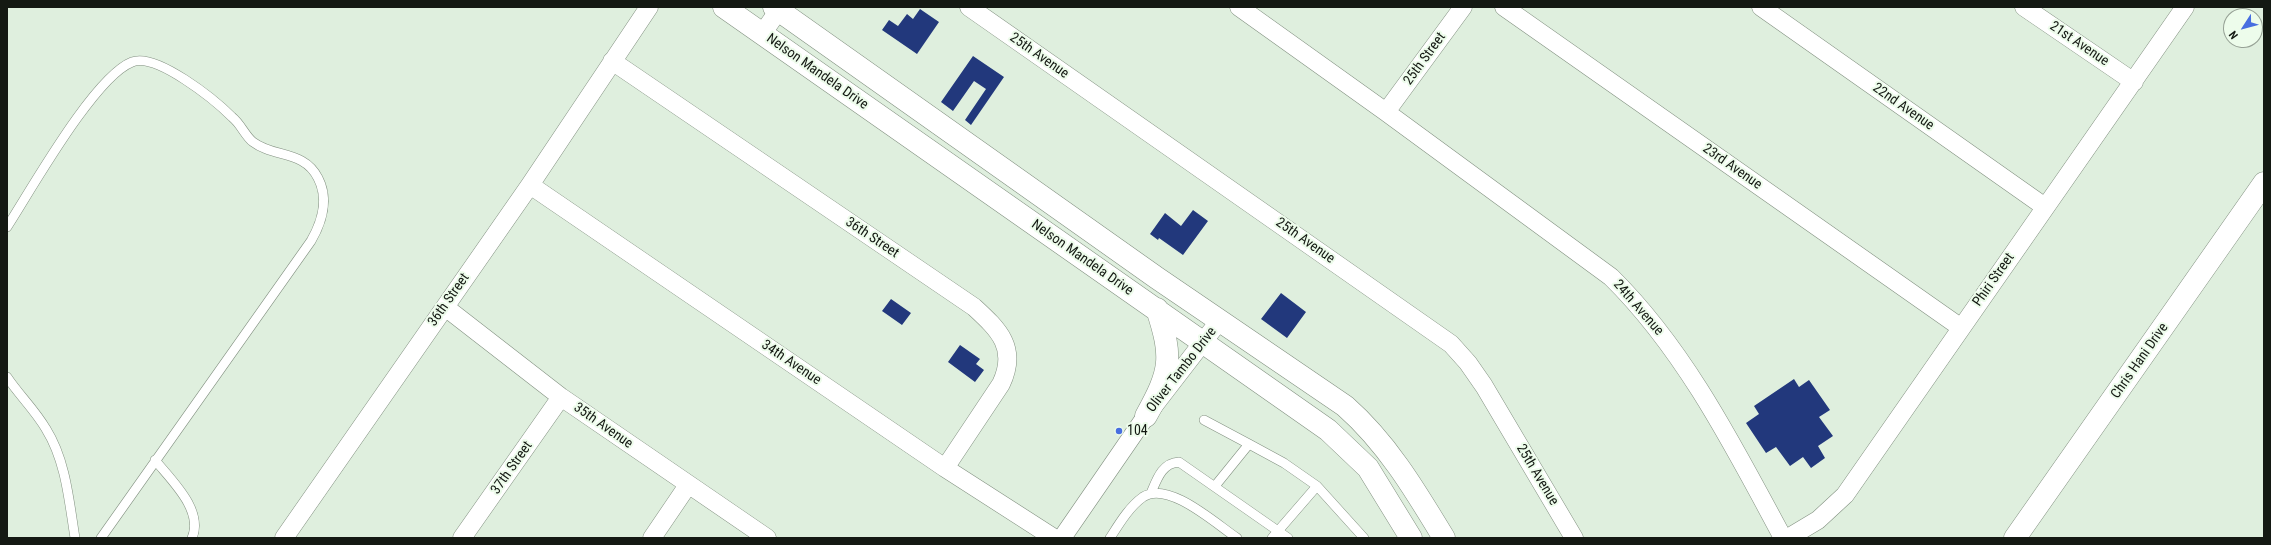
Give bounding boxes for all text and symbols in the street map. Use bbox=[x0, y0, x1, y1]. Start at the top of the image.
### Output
north arrow bbox=[2223, 8, 2263, 48]
street label: 21st Avenue bbox=[2046, 18, 2112, 70]
text: N bbox=[2226, 28, 2241, 41]
street label: 25th Street bbox=[1400, 29, 1450, 89]
street label: 25th Avenue bbox=[1006, 30, 1072, 82]
street label: Nelson Mandela Drive bbox=[763, 31, 871, 113]
street label: 22nd Avenue bbox=[1869, 80, 1937, 134]
street label: 23rd Avenue bbox=[1699, 140, 1765, 194]
street label: 36th Street bbox=[842, 214, 902, 262]
street label: 25th Avenue bbox=[1272, 215, 1338, 267]
street label: Nelson Mandela Drive bbox=[1028, 217, 1136, 299]
street label: Phiri Street bbox=[1970, 250, 2018, 310]
street label: 36th Street bbox=[425, 270, 473, 330]
street label: 24th Avenue bbox=[1609, 277, 1667, 339]
street label: Chris Hani Drive bbox=[2108, 320, 2172, 402]
street label: Oliver Tambo Drive bbox=[1143, 324, 1221, 416]
street label: 34th Avenue bbox=[758, 337, 824, 389]
street label: 35th Avenue bbox=[570, 400, 636, 452]
place label: 104 bbox=[1127, 423, 1148, 439]
marker: 104 bbox=[1114, 426, 1124, 436]
street label: 37th Street bbox=[488, 438, 536, 498]
street label: 25th Avenue bbox=[1512, 441, 1562, 509]

